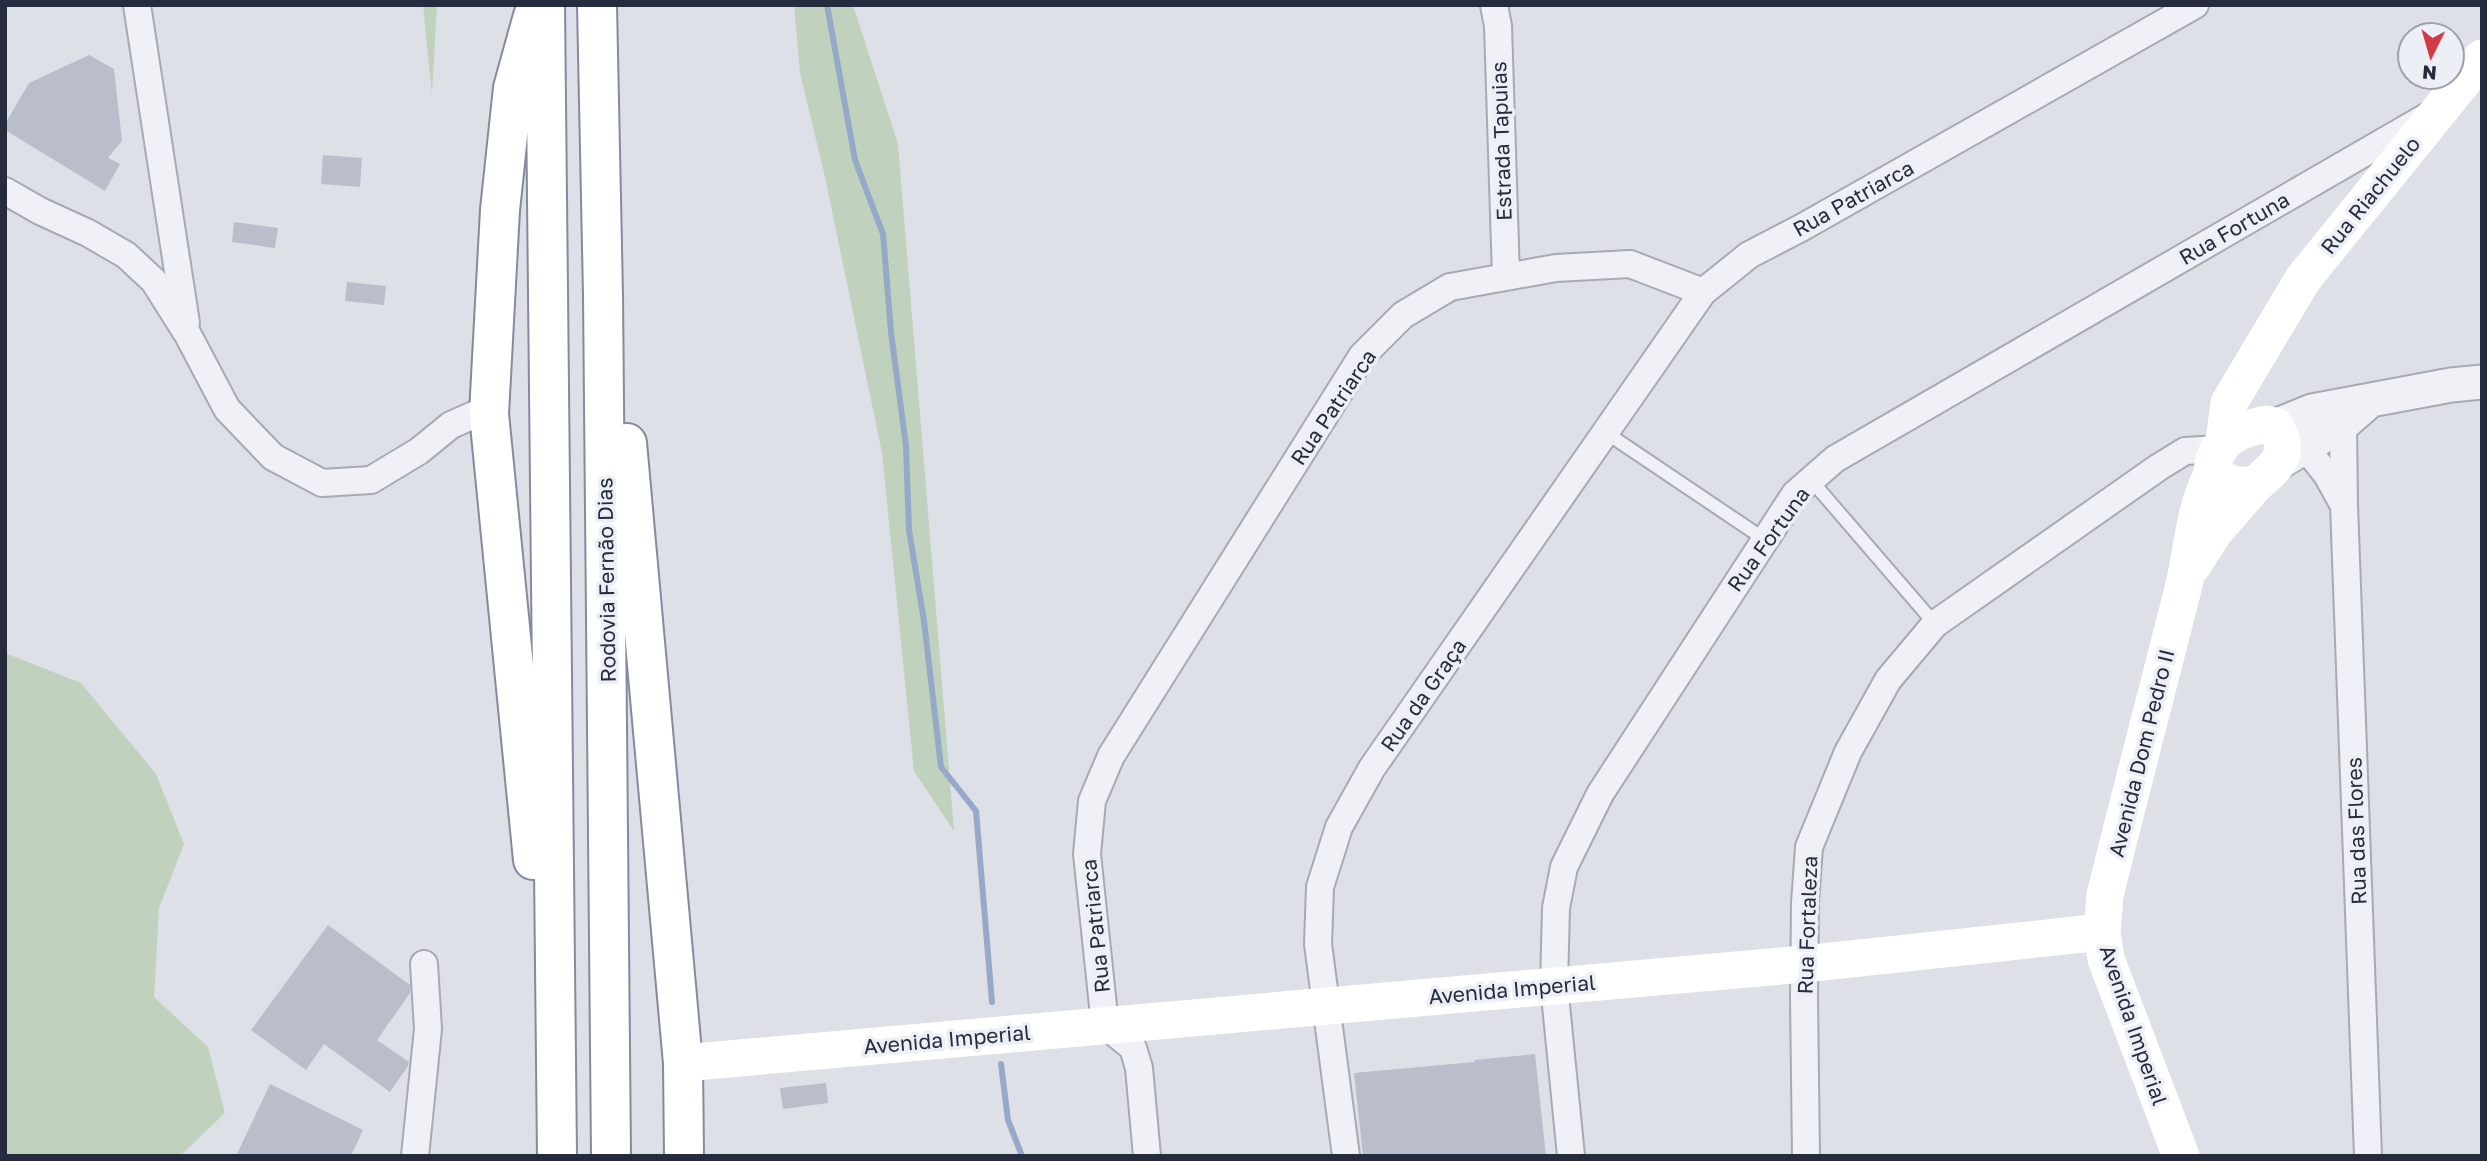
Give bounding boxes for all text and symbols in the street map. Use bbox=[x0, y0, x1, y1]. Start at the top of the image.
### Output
north arrow bbox=[2396, 21, 2466, 91]
street label: Estrada Tapuias bbox=[1485, 61, 1517, 221]
text: N bbox=[2421, 61, 2438, 86]
street label: Rua Riachuelo bbox=[2315, 131, 2425, 259]
street label: Rua Patriarca bbox=[1788, 154, 1918, 242]
street label: Rua Fortuna bbox=[2174, 186, 2294, 270]
street label: Rua Patriarca bbox=[1285, 344, 1381, 470]
street label: Rodovia Fernão Dias bbox=[591, 477, 621, 683]
street label: Rua Fortuna bbox=[1721, 482, 1815, 596]
street label: Rua da Graça bbox=[1375, 634, 1471, 756]
street label: Avenida Dom Pedro II bbox=[2103, 646, 2179, 860]
street label: Rua das Flores bbox=[2340, 757, 2372, 905]
street label: Rua Fortaleza bbox=[1792, 855, 1822, 995]
street label: Rua Patriarca bbox=[1075, 858, 1115, 994]
street label: Avenida Imperial bbox=[2094, 942, 2174, 1108]
street label: Avenida Imperial bbox=[1427, 969, 1597, 1009]
street label: Avenida Imperial bbox=[862, 1019, 1032, 1059]

